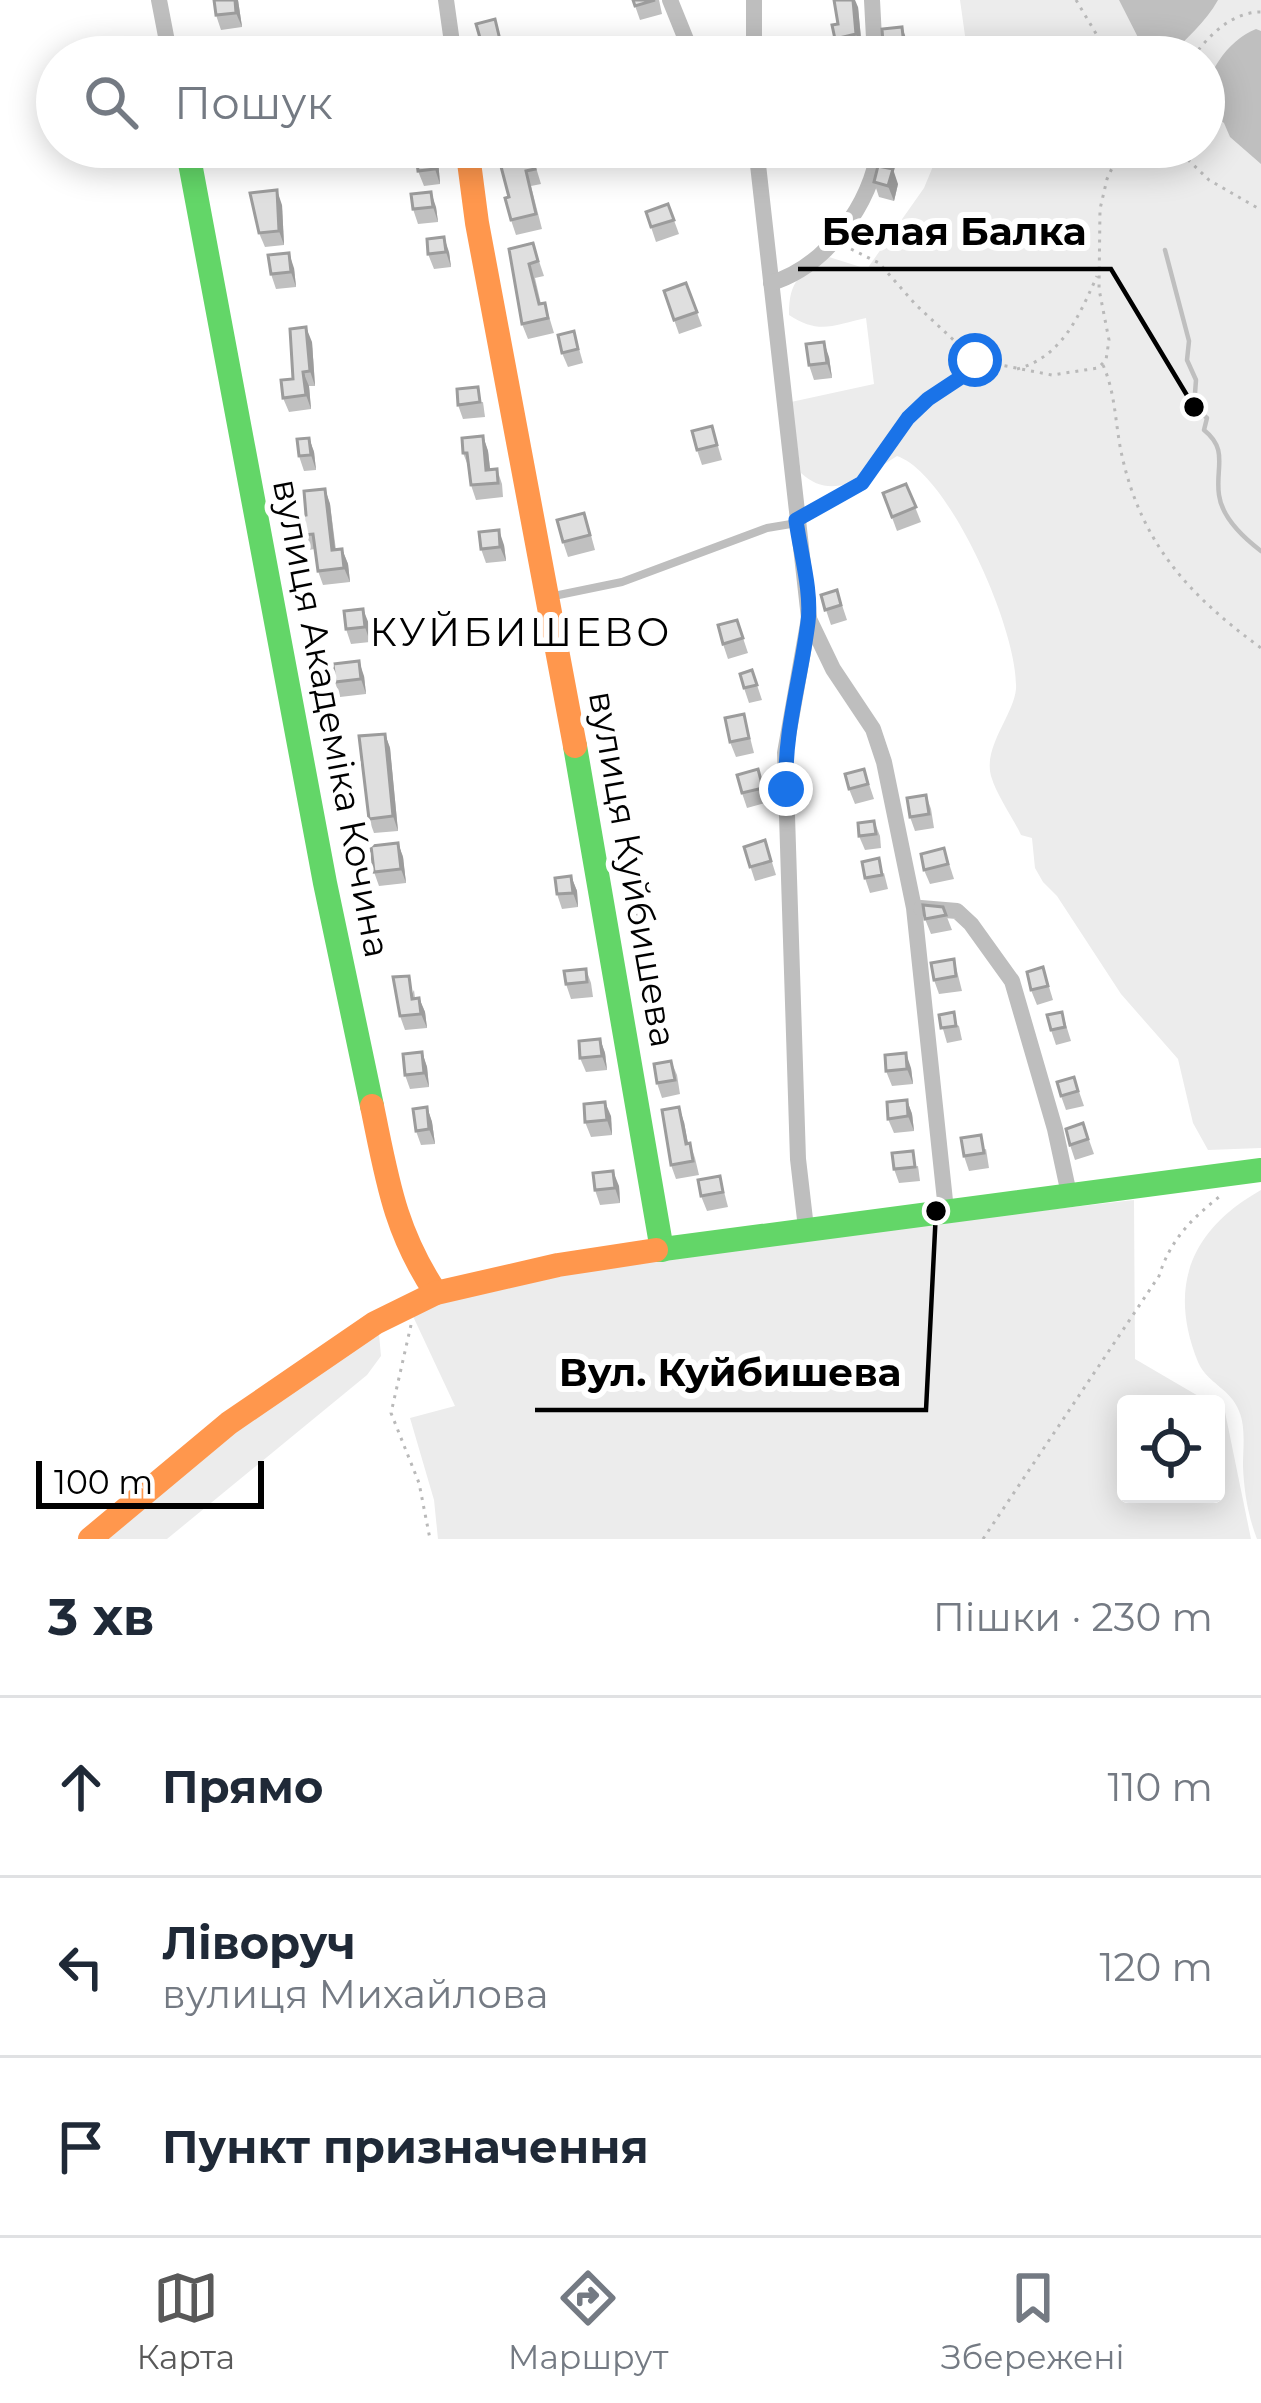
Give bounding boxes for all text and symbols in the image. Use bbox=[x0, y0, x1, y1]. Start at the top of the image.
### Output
search box bbox=[36, 36, 1225, 168]
icon: search bbox=[78, 69, 144, 135]
text: Пошук bbox=[174, 75, 333, 130]
callout: Белая Балка bbox=[798, 194, 1111, 269]
text: Белая Балка bbox=[821, 207, 1087, 255]
route start bbox=[948, 333, 1002, 387]
street label: вулиця Академіка Кочина bbox=[264, 475, 400, 961]
district label: КУЙБИШЕВО bbox=[370, 608, 672, 656]
street label: вулиця Куйбишева bbox=[580, 688, 686, 1050]
route end bbox=[759, 762, 813, 816]
callout: Вул. Куйбишева bbox=[535, 1335, 926, 1410]
text: Вул. Куйбишева bbox=[559, 1348, 901, 1396]
map controls bbox=[1117, 1395, 1225, 1503]
button: locate bbox=[1117, 1395, 1225, 1503]
scale bar bbox=[36, 1455, 264, 1508]
text: 100 m bbox=[54, 1462, 153, 1502]
text: 3 хв bbox=[48, 1586, 155, 1648]
text: Пішки · 230 m bbox=[933, 1593, 1213, 1641]
icon: ahead bbox=[48, 1754, 114, 1820]
text: Прямо bbox=[162, 1759, 323, 1814]
text: 110 m bbox=[1107, 1763, 1213, 1811]
text: Ліворуч bbox=[162, 1915, 356, 1970]
icon: left bbox=[48, 1934, 114, 2000]
text: 120 m bbox=[1099, 1943, 1213, 1991]
text: вулиця Михайлова bbox=[162, 1970, 549, 2018]
icon: arrive bbox=[48, 2114, 114, 2180]
text: Пункт призначення bbox=[162, 2119, 649, 2174]
tab: Карта bbox=[136, 2265, 235, 2377]
tab: Маршрут bbox=[508, 2265, 668, 2377]
tab: Збережені bbox=[941, 2265, 1125, 2377]

